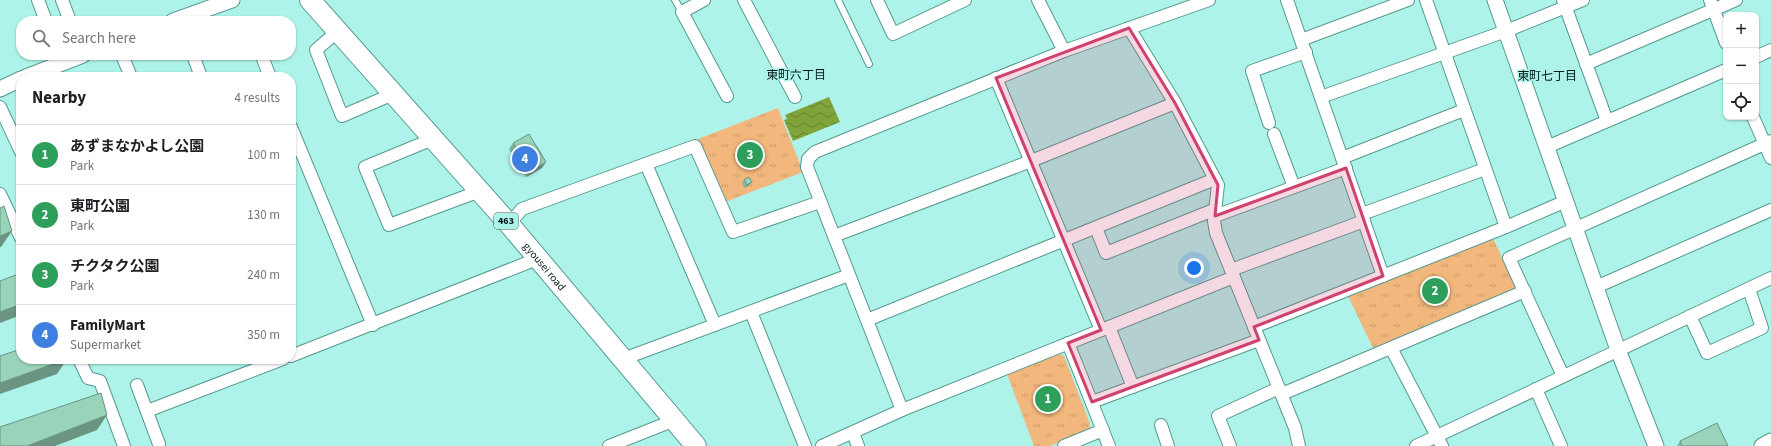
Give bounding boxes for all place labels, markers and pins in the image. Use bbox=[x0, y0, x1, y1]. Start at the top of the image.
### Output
pin: 3 bbox=[737, 140, 763, 170]
pin: 4 bbox=[512, 144, 538, 174]
pin: 2 bbox=[1422, 276, 1448, 306]
pin: 1 bbox=[1035, 384, 1061, 414]

